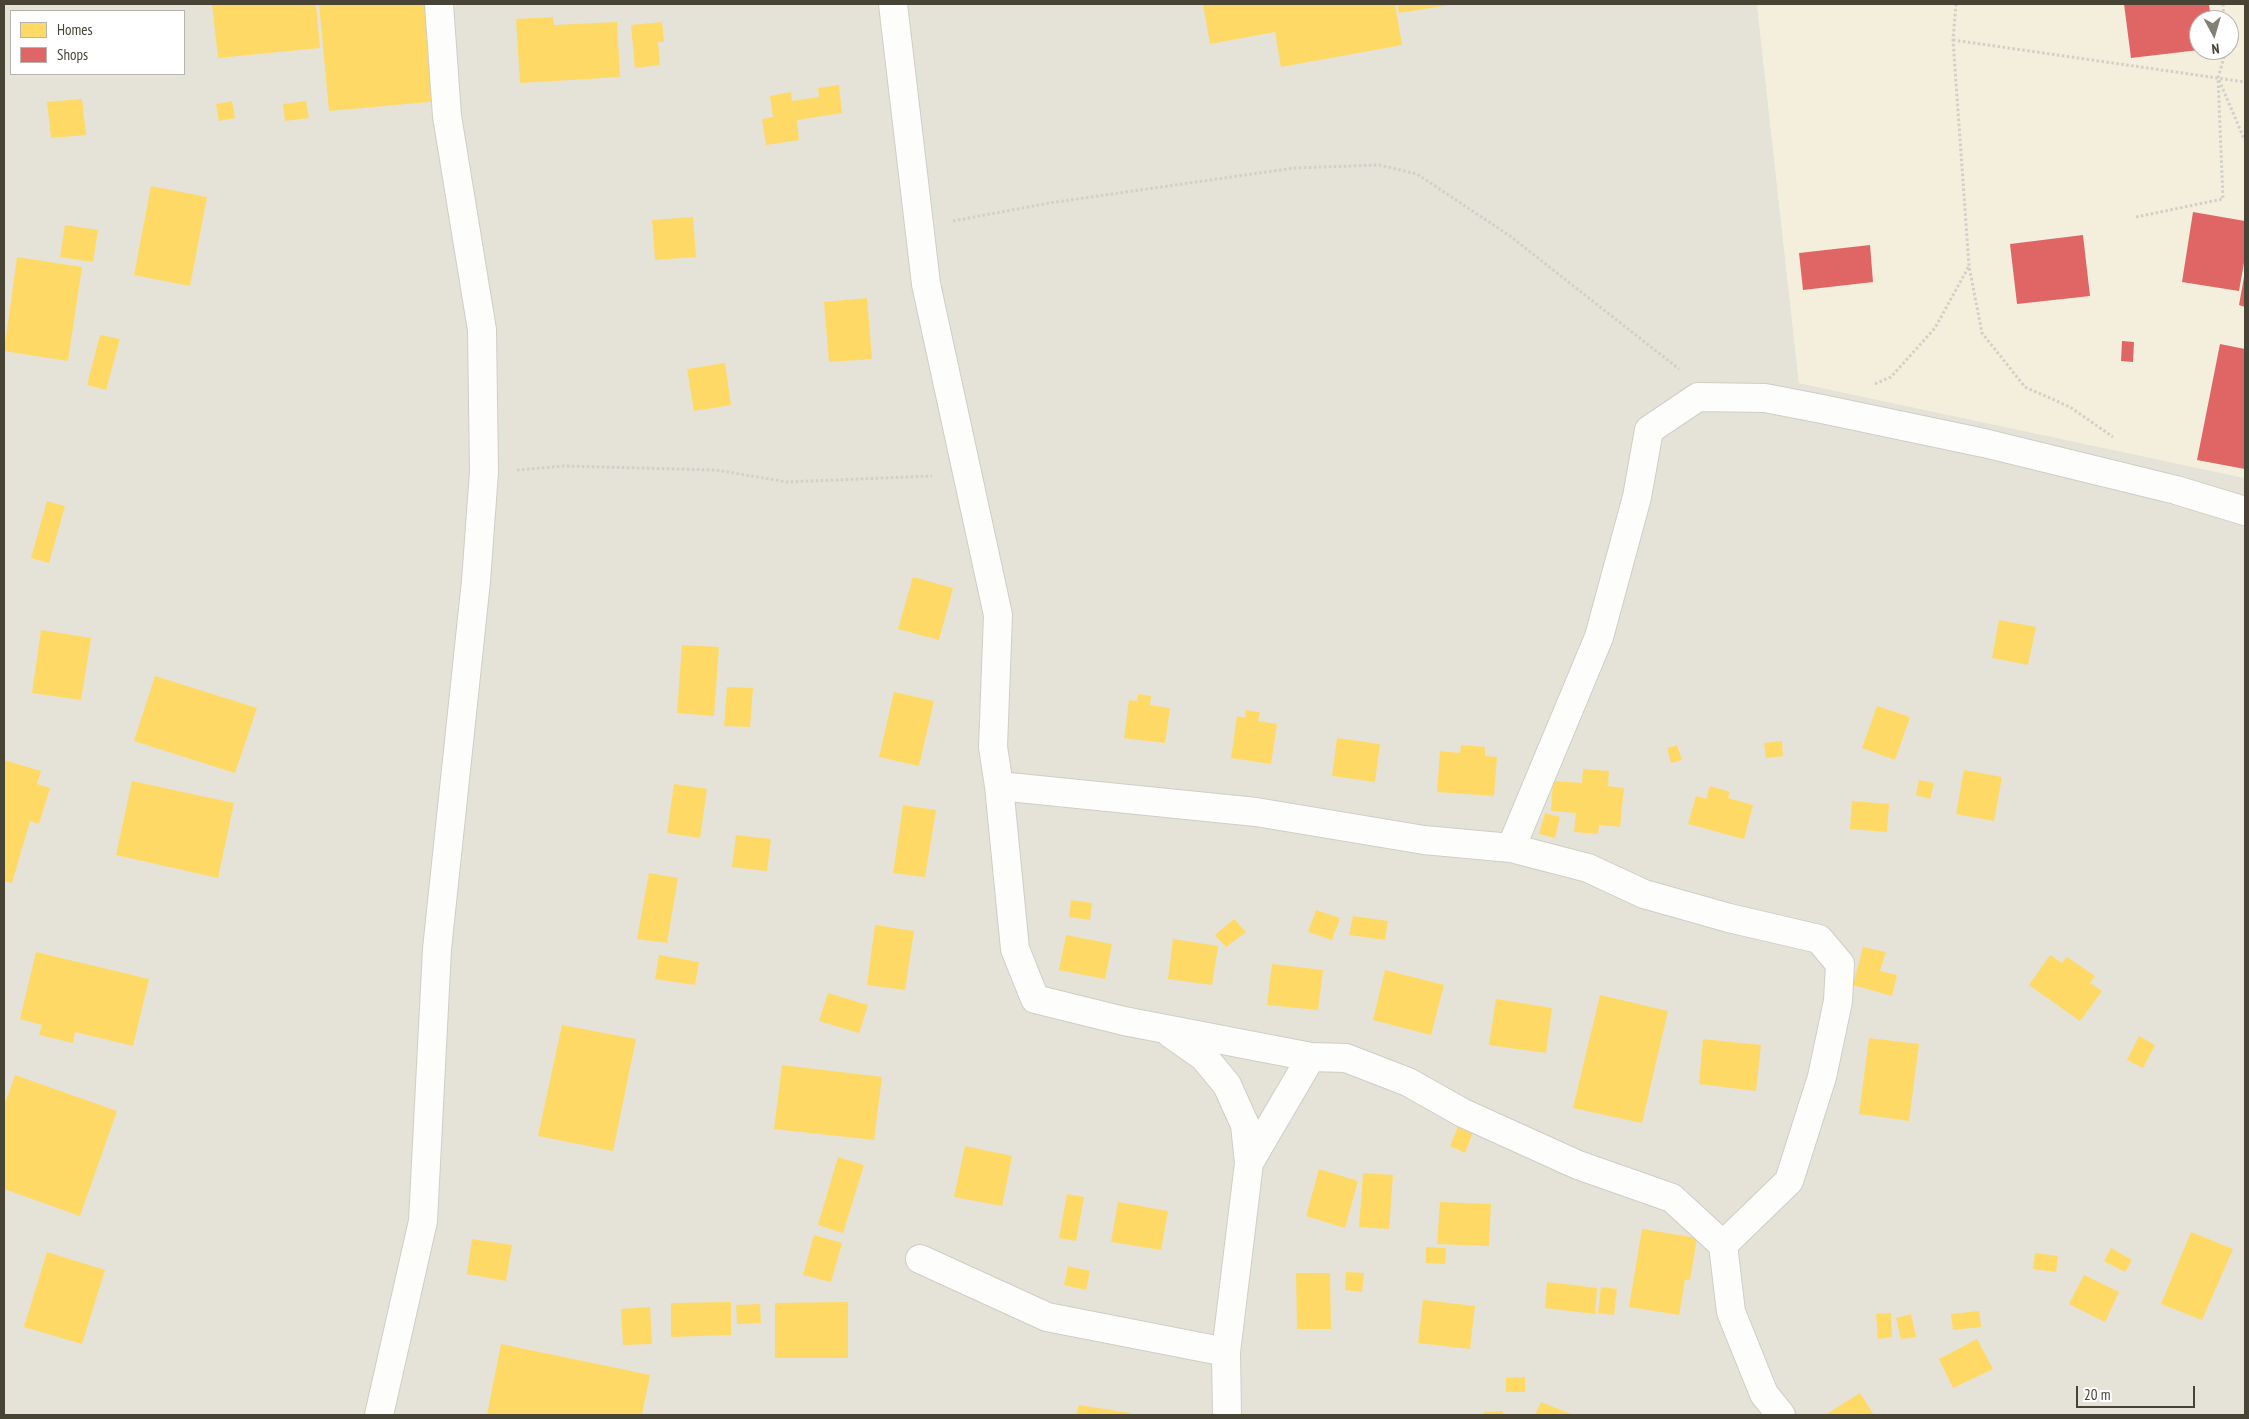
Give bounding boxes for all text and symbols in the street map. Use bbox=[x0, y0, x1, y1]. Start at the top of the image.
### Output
legend bbox=[10, 10, 185, 75]
north arrow bbox=[2189, 10, 2239, 60]
text: Homes bbox=[57, 20, 93, 39]
text: N bbox=[2211, 40, 2220, 58]
text: Shops bbox=[57, 45, 88, 64]
scale bar bbox=[2079, 1376, 2198, 1408]
text: 20 m bbox=[2084, 1385, 2110, 1404]

